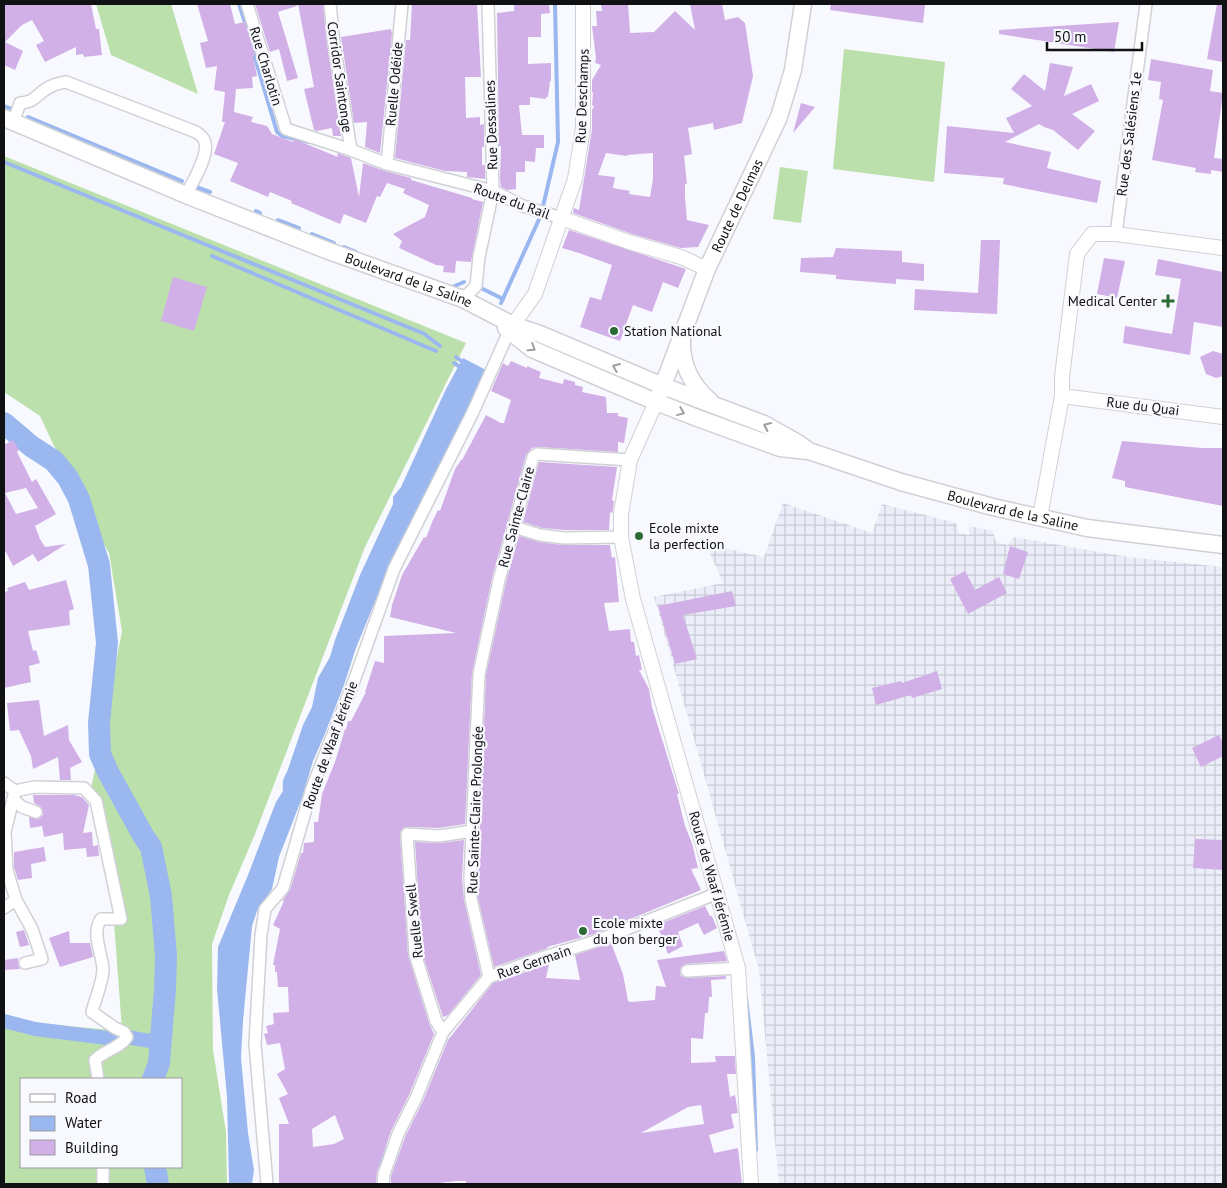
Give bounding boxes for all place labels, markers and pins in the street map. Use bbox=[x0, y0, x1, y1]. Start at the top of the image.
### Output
place label: Medical Center bbox=[1068, 292, 1157, 310]
marker: Medical Center bbox=[1161, 294, 1175, 308]
place label: Station National bbox=[624, 322, 722, 340]
marker: Station National bbox=[608, 325, 620, 337]
place label: Ecole mixte la perfection bbox=[649, 519, 724, 553]
marker: Ecole mixte la perfection bbox=[633, 530, 645, 542]
place label: Ecole mixte du bon berger bbox=[593, 914, 677, 948]
marker: Ecole mixte du bon berger bbox=[577, 925, 589, 937]

